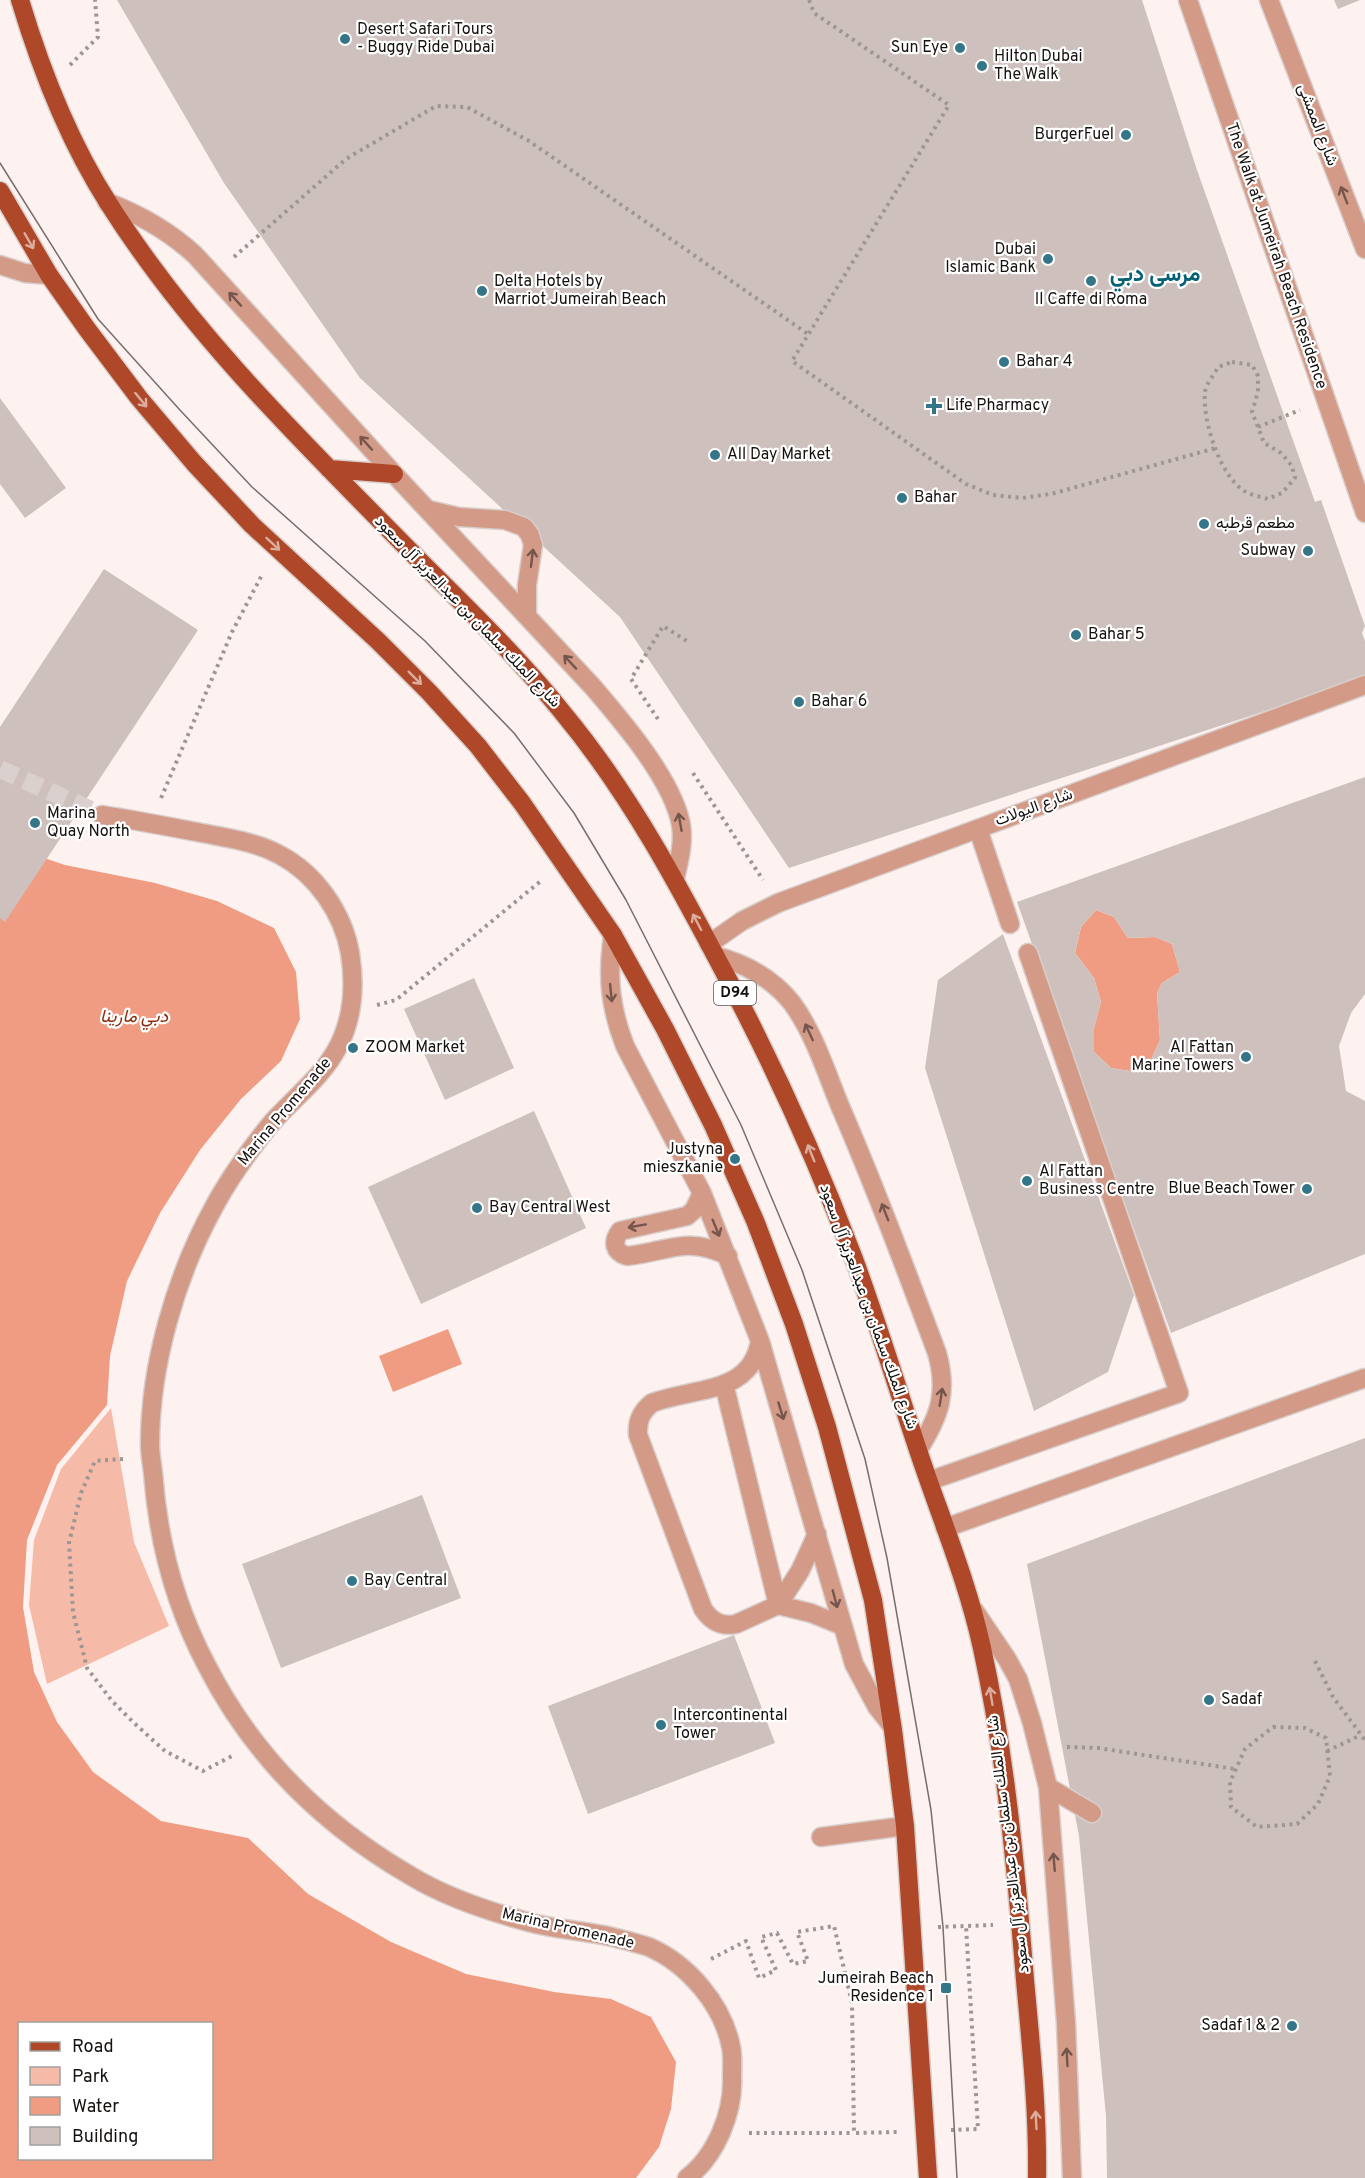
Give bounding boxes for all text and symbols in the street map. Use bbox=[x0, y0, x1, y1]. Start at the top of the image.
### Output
place label: Desert Safari Tours - Buggy Ride Dubai bbox=[357, 20, 495, 58]
marker: Desert Safari Tours - Buggy Ride Dubai bbox=[338, 32, 352, 46]
place label: Sun Eye bbox=[891, 38, 948, 58]
marker: Sun Eye bbox=[953, 41, 967, 55]
place label: Hilton Dubai The Walk bbox=[994, 47, 1083, 85]
marker: Hilton Dubai The Walk bbox=[975, 59, 989, 73]
street label: شارع الممشى bbox=[1292, 81, 1342, 169]
street label: The Walk at Jumeirah Beach Residence bbox=[1221, 120, 1331, 392]
place label: BurgerFuel bbox=[1034, 125, 1114, 145]
marker: BurgerFuel bbox=[1119, 128, 1133, 142]
one-way arrow bbox=[1338, 186, 1349, 205]
one-way arrow bbox=[24, 232, 36, 249]
place label: Dubai Islamic Bank bbox=[945, 240, 1036, 278]
marker: Dubai Islamic Bank bbox=[1041, 252, 1055, 266]
district label: مرسى دبي bbox=[1110, 262, 1200, 292]
place label: Delta Hotels by Marriot Jumeirah Beach bbox=[494, 272, 666, 310]
marker: Il Caffe di Roma bbox=[1084, 274, 1098, 288]
marker: Delta Hotels by Marriot Jumeirah Beach bbox=[475, 284, 489, 298]
place label: Il Caffe di Roma bbox=[1035, 290, 1147, 310]
one-way arrow bbox=[228, 291, 242, 306]
place label: Bahar 4 bbox=[1016, 352, 1073, 372]
marker: Bahar 4 bbox=[997, 355, 1011, 369]
one-way arrow bbox=[135, 392, 148, 408]
place label: Life Pharmacy bbox=[946, 396, 1049, 416]
marker: Life Pharmacy bbox=[927, 399, 941, 413]
one-way arrow bbox=[359, 436, 373, 451]
place label: All Day Market bbox=[727, 445, 831, 465]
marker: All Day Market bbox=[708, 448, 722, 462]
place label: Bahar bbox=[914, 488, 957, 508]
marker: Bahar bbox=[895, 491, 909, 505]
street label: شارع الملك سلمان بن عبدالعزيز آل سعود bbox=[370, 512, 564, 712]
place label: مطعم قرطبه bbox=[1216, 514, 1295, 534]
marker: مطعم قرطبه bbox=[1197, 517, 1211, 531]
one-way arrow bbox=[265, 537, 280, 551]
place label: Subway bbox=[1240, 541, 1296, 561]
marker: Subway bbox=[1301, 544, 1315, 558]
one-way arrow bbox=[527, 549, 538, 569]
place label: Bahar 5 bbox=[1088, 625, 1145, 645]
marker: Bahar 5 bbox=[1069, 628, 1083, 642]
one-way arrow bbox=[563, 655, 577, 670]
one-way arrow bbox=[408, 670, 423, 685]
place label: Bahar 6 bbox=[811, 692, 867, 712]
marker: Bahar 6 bbox=[792, 695, 806, 709]
street label: شارع اليولات bbox=[992, 785, 1076, 831]
place label: Marina Quay North bbox=[47, 804, 130, 842]
one-way arrow bbox=[674, 812, 685, 832]
marker: Marina Quay North bbox=[28, 816, 42, 830]
one-way arrow bbox=[691, 913, 702, 931]
road number: D94 bbox=[714, 981, 756, 1005]
one-way arrow bbox=[606, 983, 617, 1003]
water label: دبي مارينا bbox=[100, 1006, 168, 1031]
one-way arrow bbox=[802, 1024, 814, 1042]
place label: ZOOM Market bbox=[365, 1038, 465, 1058]
place label: Al Fattan Marine Towers bbox=[1132, 1038, 1234, 1076]
marker: ZOOM Market bbox=[346, 1041, 360, 1055]
marker: Al Fattan Marine Towers bbox=[1239, 1050, 1253, 1064]
street label: Marina Promenade bbox=[234, 1054, 336, 1170]
place label: Justyna mieszkanie bbox=[643, 1140, 723, 1178]
one-way arrow bbox=[805, 1144, 816, 1163]
marker: Justyna mieszkanie bbox=[728, 1152, 742, 1166]
place label: Al Fattan Business Centre bbox=[1039, 1162, 1154, 1200]
marker: Al Fattan Business Centre bbox=[1020, 1174, 1034, 1188]
place label: Blue Beach Tower bbox=[1168, 1179, 1295, 1199]
street label: شارع الملك سلمان بن عبدالعزيز آل سعود bbox=[814, 1182, 922, 1432]
marker: Blue Beach Tower bbox=[1300, 1182, 1314, 1196]
place label: Bay Central West bbox=[489, 1198, 611, 1218]
marker: Bay Central West bbox=[470, 1201, 484, 1215]
one-way arrow bbox=[878, 1203, 889, 1222]
one-way arrow bbox=[711, 1218, 722, 1236]
one-way arrow bbox=[628, 1221, 647, 1232]
one-way arrow bbox=[936, 1387, 947, 1407]
one-way arrow bbox=[776, 1401, 787, 1420]
place label: Bay Central bbox=[364, 1571, 447, 1591]
marker: Bay Central bbox=[345, 1574, 359, 1588]
one-way arrow bbox=[830, 1589, 841, 1608]
one-way arrow bbox=[986, 1687, 997, 1706]
place label: Sadaf bbox=[1221, 1690, 1263, 1710]
marker: Sadaf bbox=[1202, 1693, 1216, 1707]
place label: Intercontinental Tower bbox=[673, 1706, 788, 1744]
street label: شارع الملك سلمان بن عبدالعزيز آل سعود bbox=[983, 1714, 1035, 1974]
marker: Intercontinental Tower bbox=[654, 1718, 668, 1732]
one-way arrow bbox=[1048, 1853, 1059, 1873]
street label: Marina Promenade bbox=[500, 1904, 636, 1954]
place label: Jumeirah Beach Residence 1 bbox=[818, 1969, 934, 2007]
marker: Jumeirah Beach Residence 1 bbox=[939, 1981, 953, 1995]
place label: Sadaf 1 & 2 bbox=[1201, 2016, 1280, 2036]
marker: Sadaf 1 & 2 bbox=[1285, 2019, 1299, 2033]
legend bbox=[18, 2022, 213, 2160]
text: Road bbox=[72, 2036, 114, 2059]
one-way arrow bbox=[1062, 2047, 1073, 2067]
text: Park bbox=[72, 2066, 109, 2089]
text: Water bbox=[72, 2096, 119, 2119]
one-way arrow bbox=[1031, 2110, 1042, 2130]
text: Building bbox=[72, 2126, 138, 2149]

